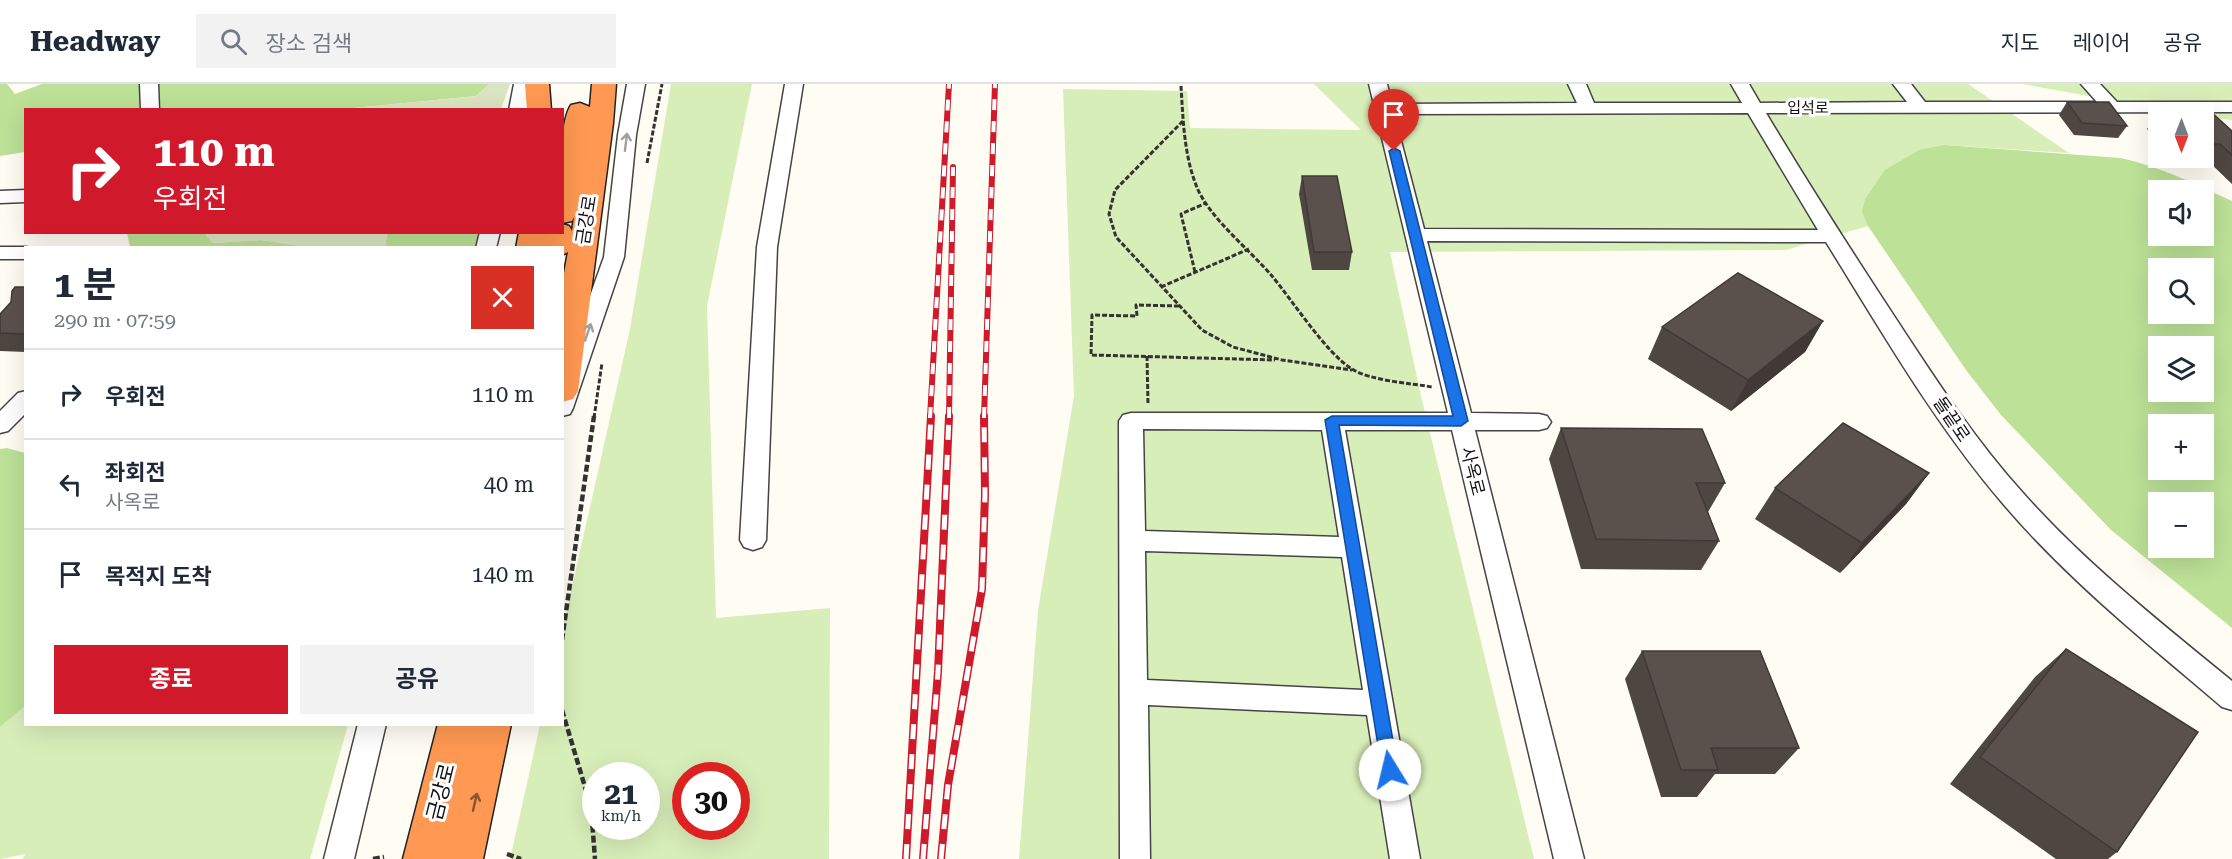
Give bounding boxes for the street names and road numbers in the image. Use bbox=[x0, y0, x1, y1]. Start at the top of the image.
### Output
street label: 입석로 bbox=[1787, 99, 1829, 117]
street label: 금강로 bbox=[572, 194, 600, 246]
street label: 돌끝로 bbox=[1929, 393, 1975, 445]
street label: 사옥로 bbox=[1457, 444, 1489, 498]
street label: 금강로 bbox=[422, 761, 460, 823]

